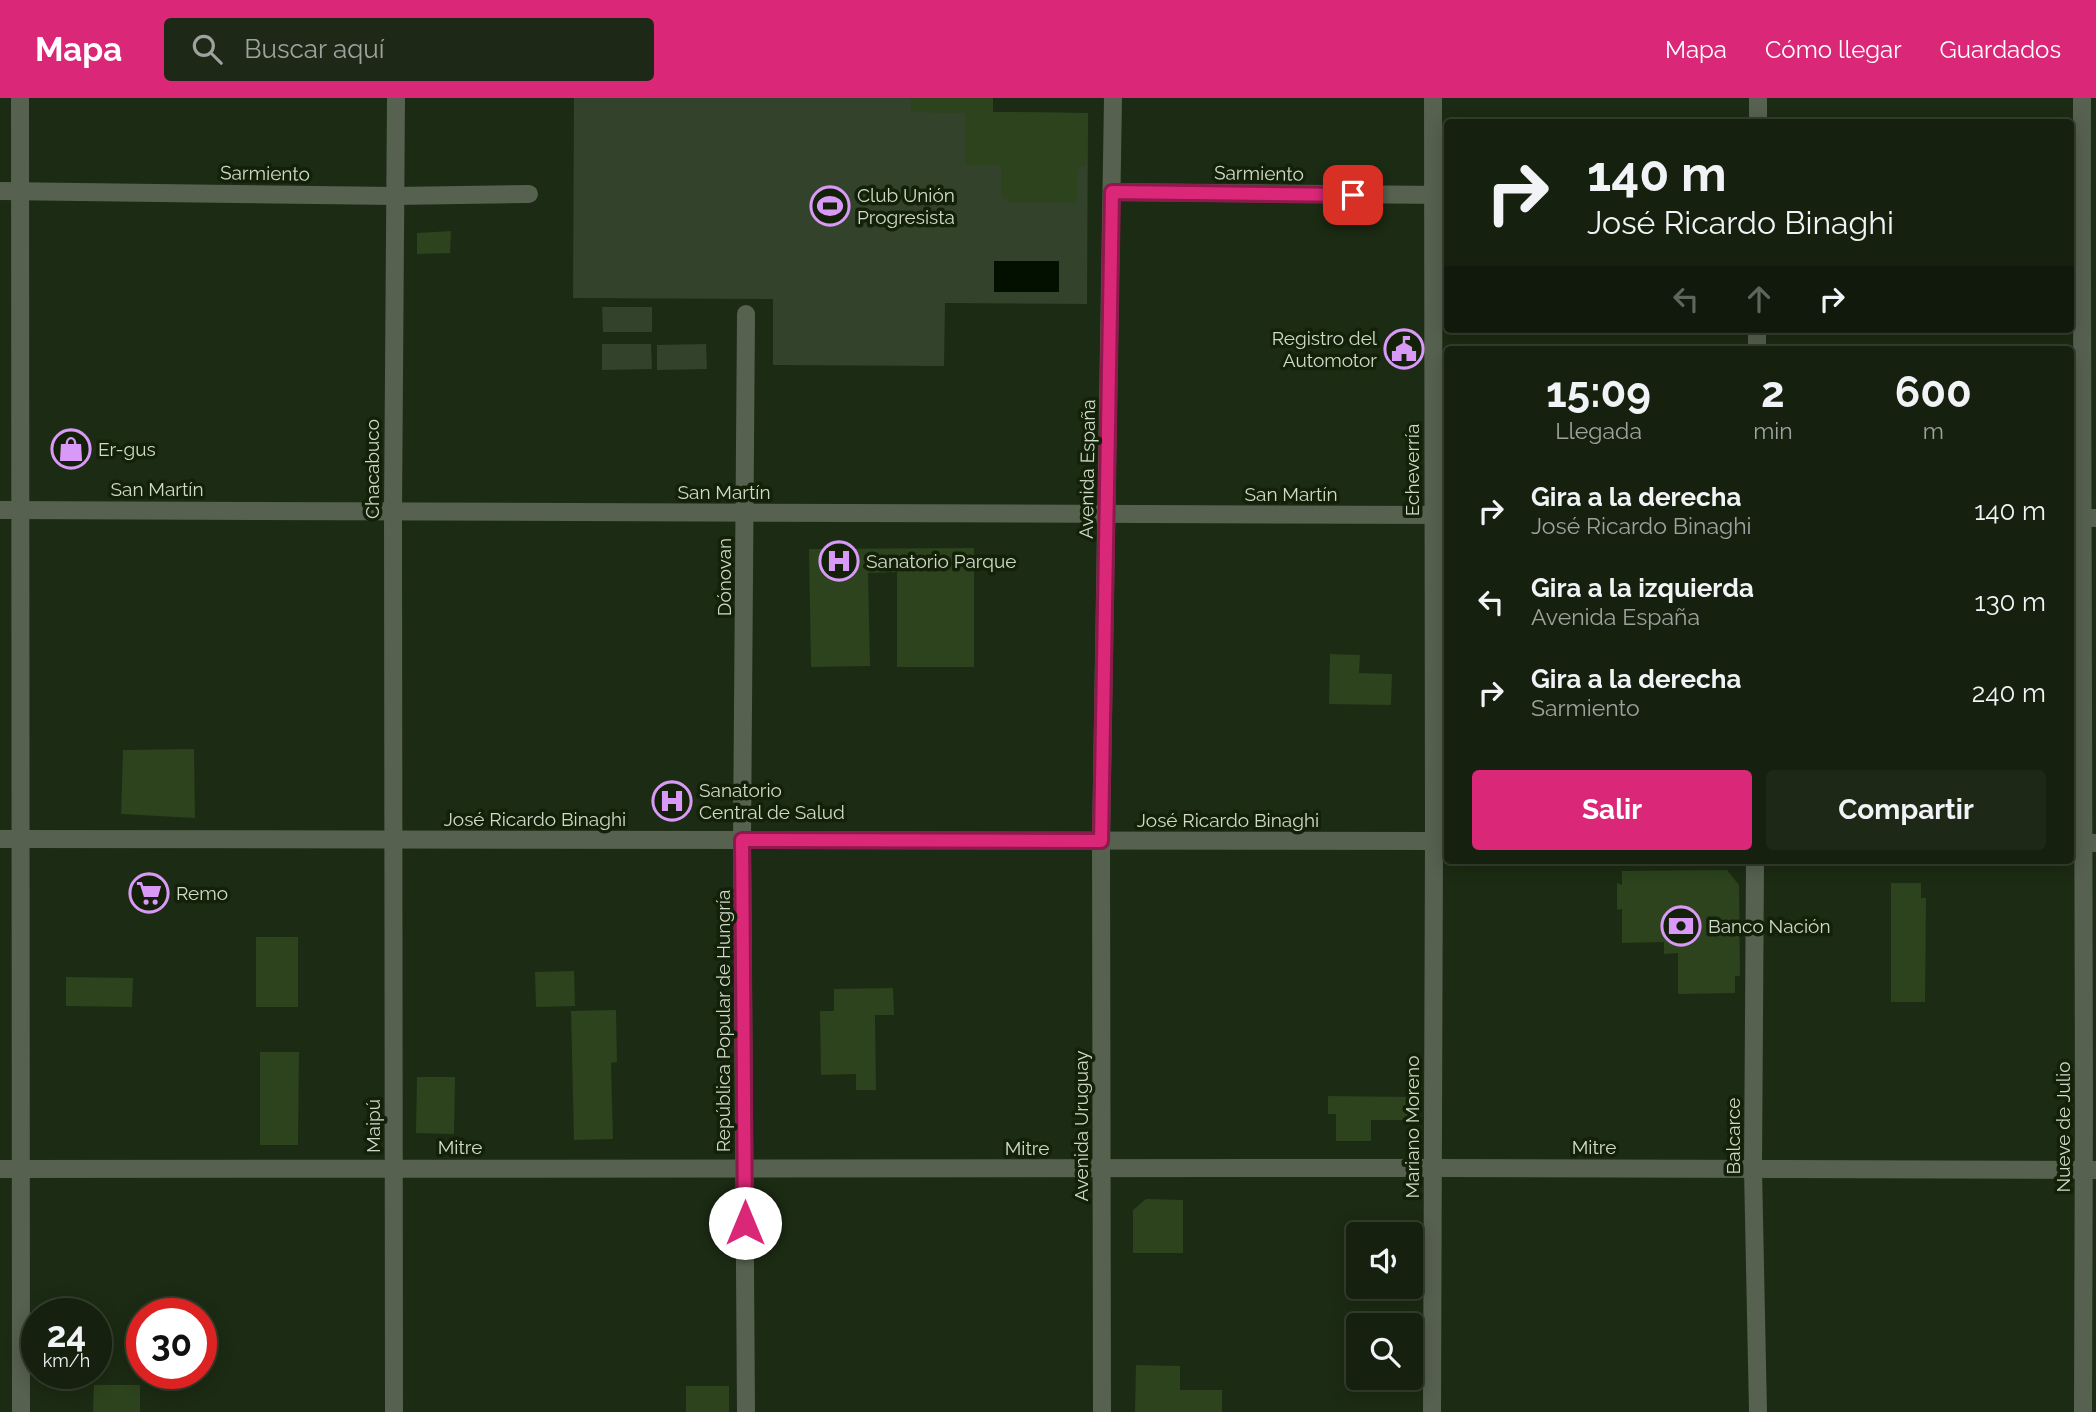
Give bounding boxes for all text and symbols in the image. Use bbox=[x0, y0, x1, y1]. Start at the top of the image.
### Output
search box bbox=[164, 18, 654, 81]
text: Mapa bbox=[35, 30, 122, 69]
icon: search bbox=[188, 30, 226, 68]
text: Buscar aquí bbox=[244, 34, 384, 64]
text: Mapa bbox=[1665, 35, 1727, 64]
text: Cómo llegar bbox=[1765, 35, 1902, 64]
text: Guardados bbox=[1940, 35, 2061, 64]
text: 140 m bbox=[1587, 145, 1727, 202]
icon: right bbox=[1472, 147, 1563, 238]
street label: Sarmiento bbox=[220, 161, 310, 185]
street label: Sarmiento bbox=[1214, 161, 1304, 185]
pin bbox=[1323, 165, 1383, 225]
icon: arrive bbox=[1334, 176, 1372, 214]
place label: Club Unión Progresista bbox=[857, 184, 955, 228]
sports icon: Club Unión Progresista bbox=[809, 185, 851, 227]
text: José Ricardo Binaghi bbox=[1587, 204, 1894, 241]
icon: left bbox=[1667, 280, 1705, 318]
icon: ahead bbox=[1740, 280, 1778, 318]
icon: right bbox=[1813, 280, 1851, 318]
place label: Registro del Automotor bbox=[1272, 327, 1378, 371]
public building icon: Registro del Automotor bbox=[1383, 328, 1425, 370]
text: 15:09 bbox=[1546, 368, 1651, 417]
text: 2 bbox=[1761, 368, 1785, 417]
text: 600 bbox=[1895, 368, 1972, 417]
street label: Avenida España bbox=[1075, 399, 1099, 539]
text: Llegada bbox=[1555, 417, 1642, 444]
text: min bbox=[1753, 417, 1793, 444]
text: m bbox=[1923, 417, 1944, 444]
street label: Chacabuco bbox=[361, 419, 383, 519]
street label: Echeverría bbox=[1401, 424, 1423, 516]
shop icon: Er-gus bbox=[50, 428, 92, 470]
place label: Er-gus bbox=[98, 438, 156, 460]
street label: San Martín bbox=[111, 478, 204, 500]
street label: San Martín bbox=[678, 481, 771, 503]
text: Gira a la derecha bbox=[1531, 482, 1741, 512]
street label: San Martín bbox=[1245, 483, 1338, 505]
icon: right bbox=[1472, 492, 1510, 530]
text: 140 m bbox=[1974, 496, 2046, 526]
text: José Ricardo Binaghi bbox=[1531, 512, 1752, 539]
street label: Dónovan bbox=[713, 538, 735, 616]
hospital icon: Sanatorio Parque bbox=[818, 540, 860, 582]
place label: Sanatorio Parque bbox=[866, 550, 1016, 572]
text: Gira a la izquierda bbox=[1531, 573, 1754, 603]
icon: left bbox=[1472, 583, 1510, 621]
text: 130 m bbox=[1975, 587, 2046, 617]
text: Avenida España bbox=[1531, 603, 1700, 630]
text: Gira a la derecha bbox=[1531, 664, 1741, 694]
icon: right bbox=[1472, 674, 1510, 712]
text: 240 m bbox=[1972, 678, 2046, 708]
text: Sarmiento bbox=[1531, 694, 1640, 721]
button: Salir bbox=[1472, 770, 1752, 850]
button: Compartir bbox=[1766, 770, 2046, 850]
place label: Sanatorio Central de Salud bbox=[699, 779, 845, 823]
hospital icon: Sanatorio Central de Salud bbox=[651, 780, 693, 822]
street label: José Ricardo Binaghi bbox=[444, 808, 626, 830]
street label: José Ricardo Binaghi bbox=[1137, 809, 1319, 831]
supermarket icon: Remo bbox=[128, 872, 170, 914]
place label: Remo bbox=[176, 882, 228, 904]
street label: República Popular de Hungría bbox=[712, 890, 734, 1152]
bank icon: Banco Nación bbox=[1660, 905, 1702, 947]
place label: Banco Nación bbox=[1708, 915, 1830, 937]
street label: Avenida Uruguay bbox=[1070, 1051, 1092, 1201]
street label: Mariano Moreno bbox=[1401, 1055, 1423, 1199]
street label: Nueve de Julio bbox=[2052, 1062, 2074, 1192]
street label: Balcarce bbox=[1722, 1098, 1744, 1174]
street label: Maipú bbox=[362, 1099, 384, 1153]
street label: Mitre bbox=[438, 1136, 482, 1158]
street label: Mitre bbox=[1572, 1136, 1616, 1158]
street label: Mitre bbox=[1005, 1137, 1049, 1159]
position arrow bbox=[708, 1186, 782, 1260]
map controls bbox=[1346, 1222, 1423, 1390]
button: sound bbox=[1346, 1222, 1423, 1299]
speed limit sign: 30 bbox=[126, 1298, 217, 1389]
button: search bbox=[1346, 1313, 1423, 1390]
text: 24 bbox=[47, 1314, 86, 1355]
text: km/h bbox=[43, 1350, 90, 1371]

